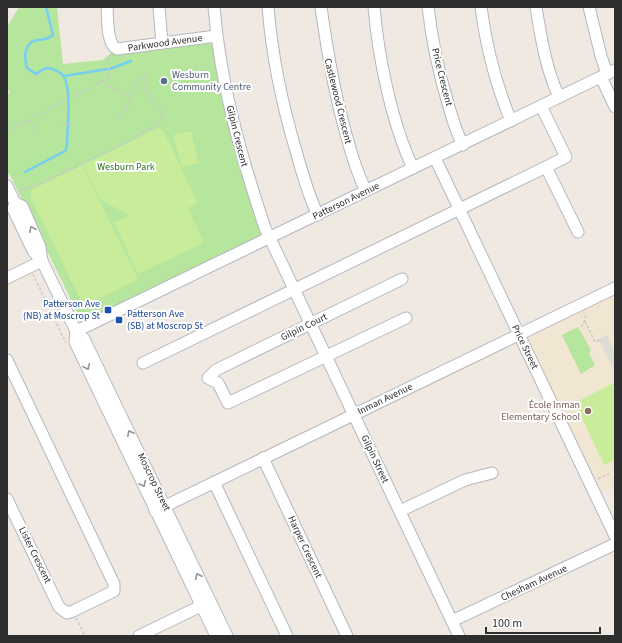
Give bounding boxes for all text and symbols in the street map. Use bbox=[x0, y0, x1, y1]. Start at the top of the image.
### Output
street label: Parkwood Avenue bbox=[127, 31, 203, 55]
street label: Price Crescent bbox=[428, 47, 456, 108]
street label: Castlewood Crescent bbox=[321, 57, 356, 146]
place label: Wesburn Community Centre bbox=[172, 68, 251, 94]
marker: Wesburn Community Centre bbox=[159, 76, 169, 86]
street label: Gilpin Crescent bbox=[223, 104, 252, 169]
park label: Wesburn Park bbox=[97, 160, 155, 174]
street label: Patterson Avenue bbox=[310, 179, 382, 223]
one-way arrow bbox=[29, 226, 37, 234]
place label: Patterson Ave (NB) at Moscrop St bbox=[23, 297, 101, 323]
marker: Patterson Ave (NB) at Moscrop St bbox=[103, 305, 113, 315]
place label: Patterson Ave (SB) at Moscrop St bbox=[127, 307, 203, 333]
street label: Gilpin Court bbox=[278, 309, 330, 344]
marker: Patterson Ave (SB) at Moscrop St bbox=[114, 315, 124, 325]
street label: Price Street bbox=[508, 322, 542, 372]
one-way arrow bbox=[82, 363, 90, 370]
street label: Inman Avenue bbox=[355, 380, 415, 418]
place label: École Inman Elementary School bbox=[501, 398, 580, 424]
marker: École Inman Elementary School bbox=[583, 406, 593, 416]
one-way arrow bbox=[127, 430, 135, 437]
street label: Gilpin Street bbox=[358, 433, 393, 486]
street label: Moscrop Street bbox=[134, 451, 174, 514]
one-way arrow bbox=[138, 480, 146, 488]
street label: Harper Crescent bbox=[284, 513, 326, 581]
street label: Lister Crescent bbox=[15, 524, 55, 586]
street label: Chesham Avenue bbox=[498, 561, 570, 605]
one-way arrow bbox=[195, 572, 203, 580]
scale bar bbox=[486, 609, 600, 635]
text: 100 m bbox=[492, 615, 522, 632]

